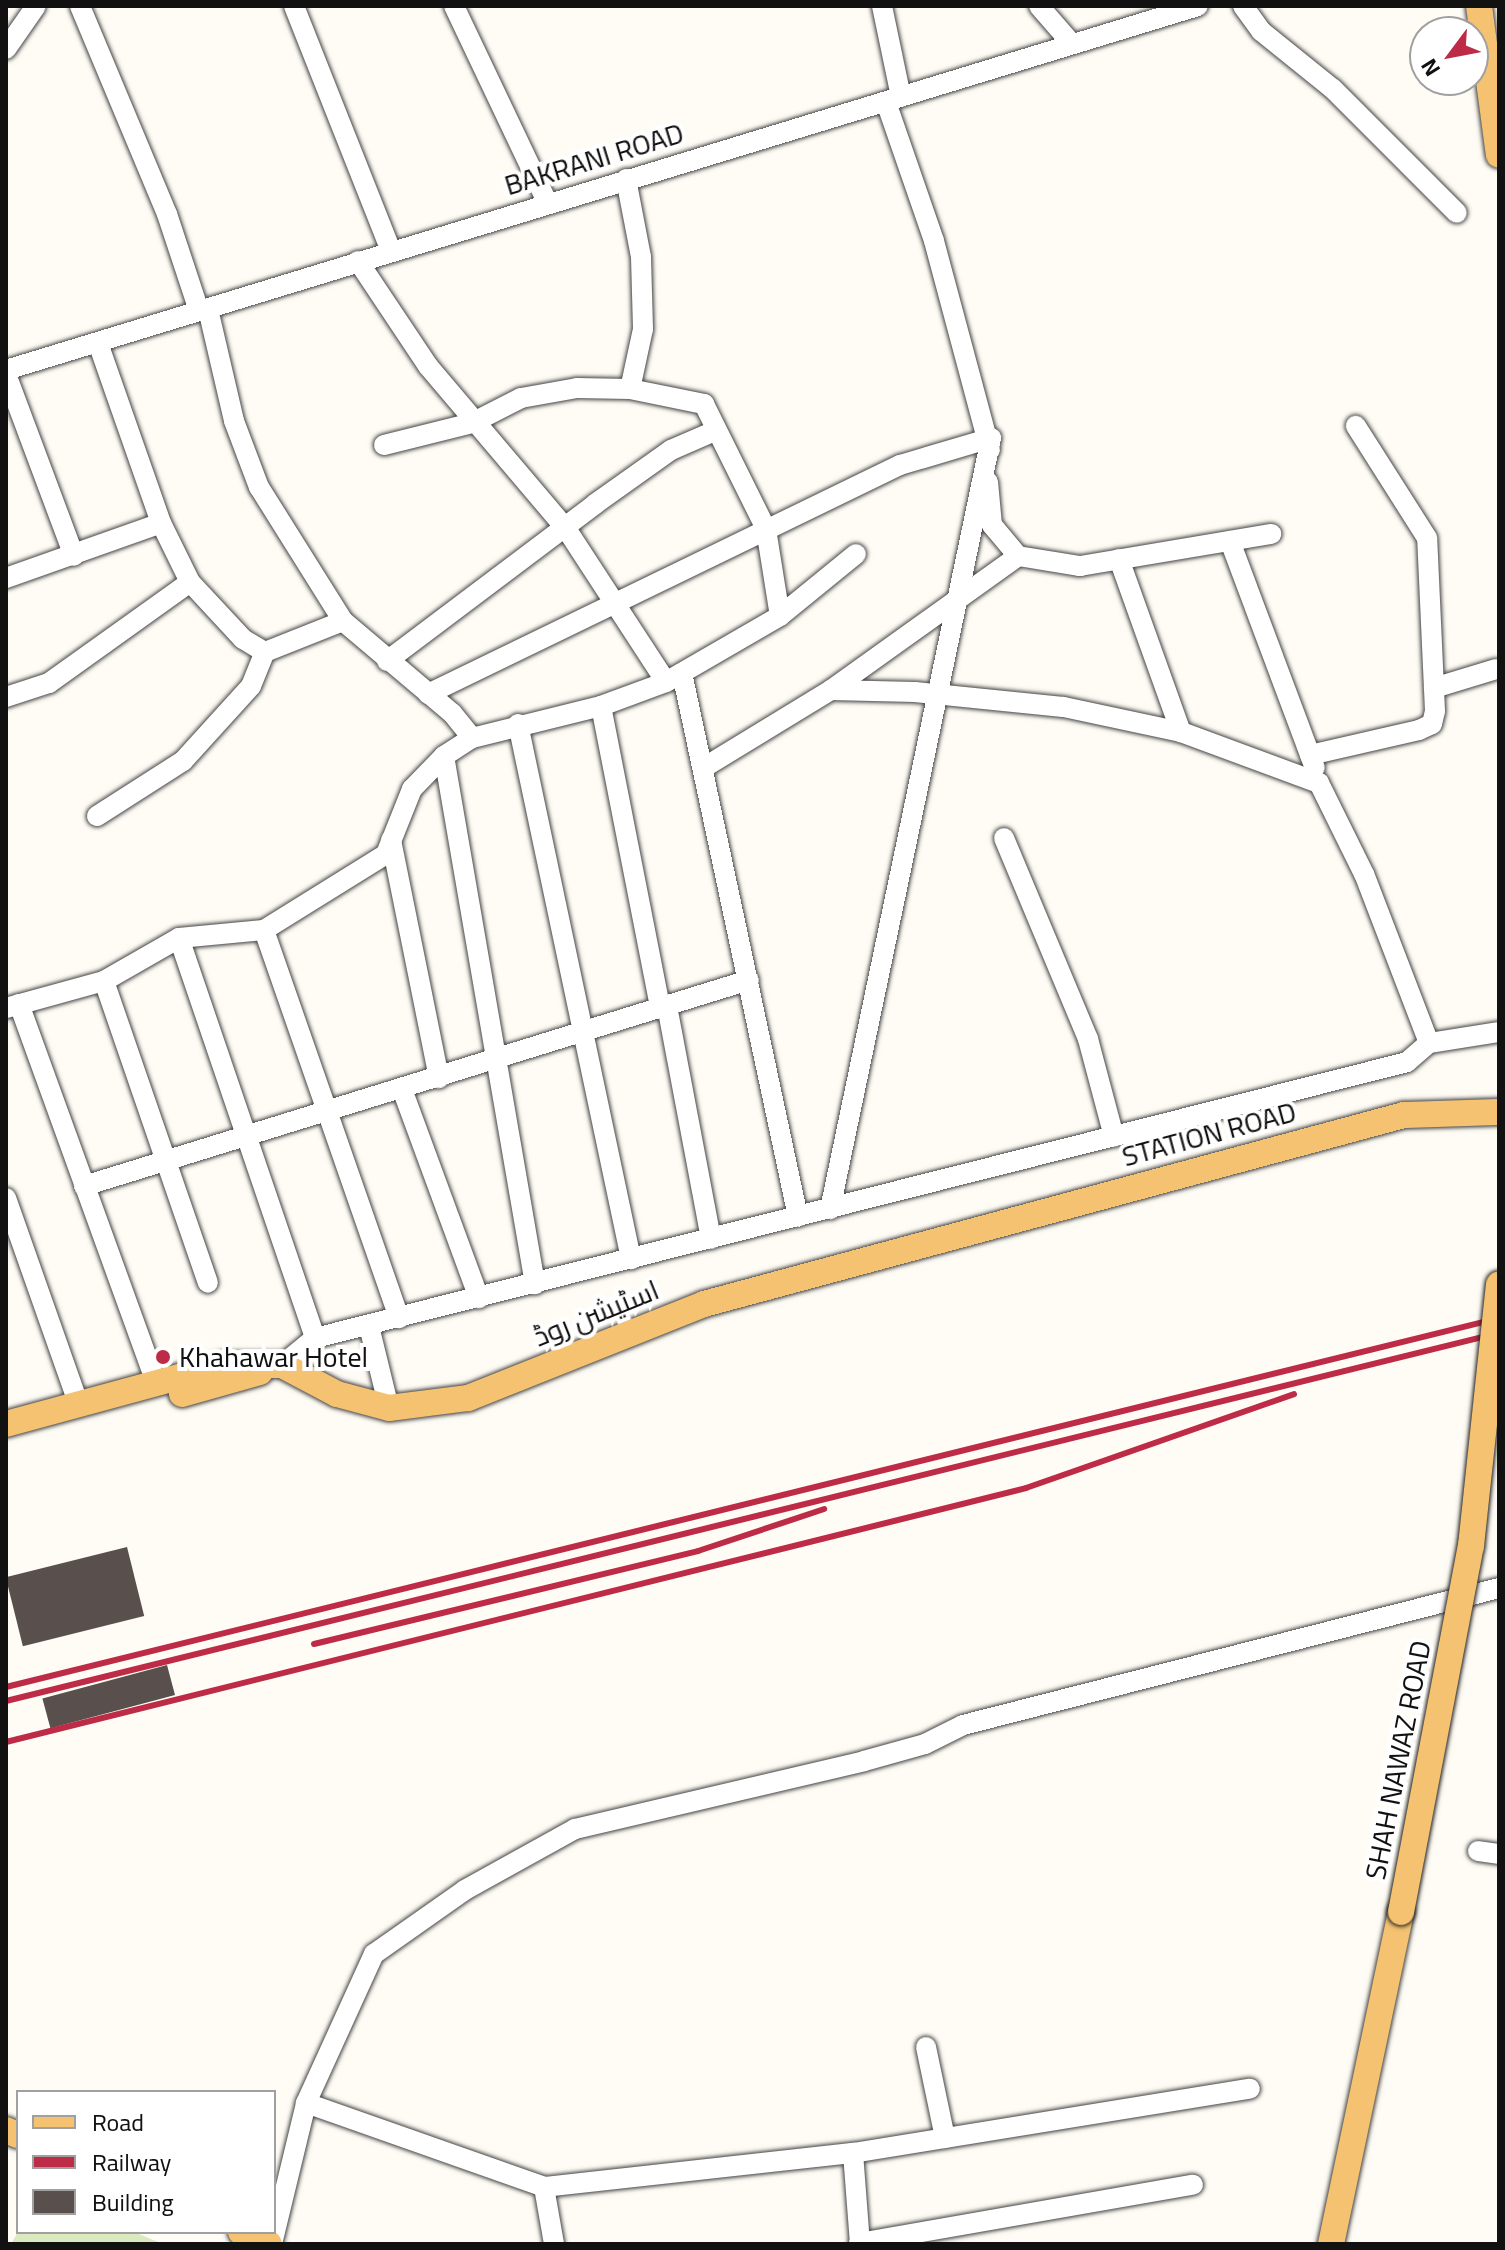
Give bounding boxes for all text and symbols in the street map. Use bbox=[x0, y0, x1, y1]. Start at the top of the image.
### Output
north arrow bbox=[1409, 16, 1489, 96]
text: N bbox=[1409, 50, 1452, 85]
street label: BAKRANI ROAD bbox=[500, 116, 688, 202]
street label: STATION ROAD bbox=[1118, 1095, 1300, 1173]
street label: اسٹیشن روڈ bbox=[528, 1273, 664, 1353]
place label: Khahawar Hotel bbox=[179, 1340, 368, 1374]
marker: Khahawar Hotel bbox=[154, 1348, 172, 1366]
street label: SHAH NAWAZ ROAD bbox=[1358, 1638, 1438, 1882]
legend bbox=[16, 2090, 276, 2234]
text: Road bbox=[92, 2100, 144, 2145]
text: Railway bbox=[92, 2140, 171, 2185]
text: Building bbox=[92, 2180, 174, 2225]

